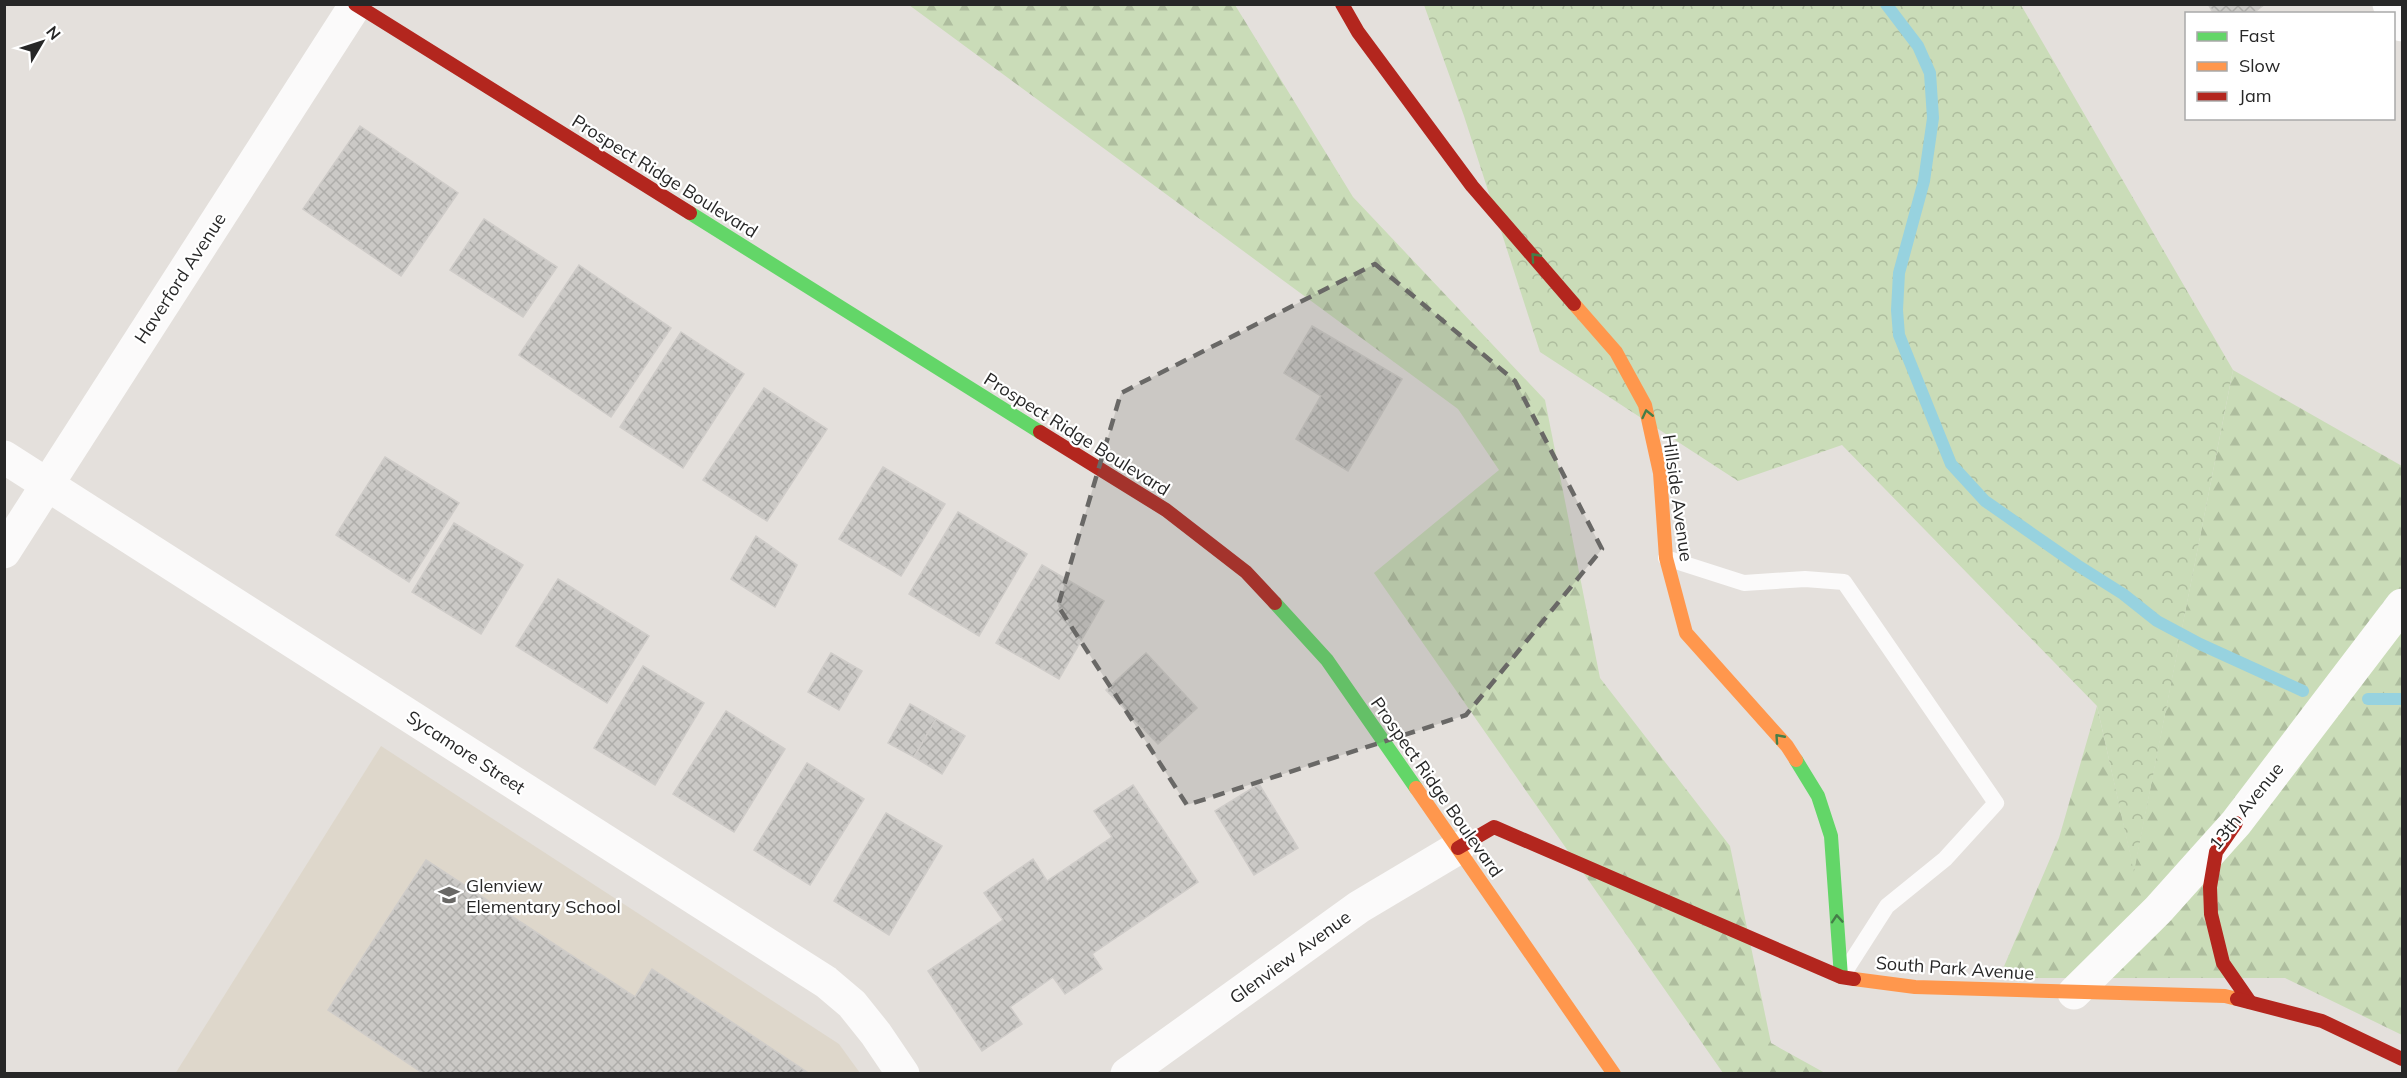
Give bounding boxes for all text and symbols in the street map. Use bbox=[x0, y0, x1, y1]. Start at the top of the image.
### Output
north arrow bbox=[12, 12, 72, 72]
legend bbox=[2185, 12, 2395, 120]
text: N bbox=[42, 22, 65, 44]
text: Fast bbox=[2239, 24, 2275, 47]
text: Slow bbox=[2239, 54, 2281, 77]
text: Jam bbox=[2239, 84, 2272, 107]
street label: Prospect Ridge Boulevard bbox=[568, 109, 762, 243]
street label: Haverford Avenue bbox=[129, 208, 231, 348]
one-way arrow bbox=[1531, 253, 1542, 263]
street label: Prospect Ridge Boulevard bbox=[980, 367, 1174, 501]
one-way arrow bbox=[1641, 409, 1654, 419]
street label: Hillside Avenue bbox=[1658, 433, 1698, 563]
street label: Prospect Ridge Boulevard bbox=[1366, 692, 1508, 882]
street label: Sycamore Street bbox=[402, 705, 530, 799]
one-way arrow bbox=[1775, 734, 1786, 744]
street label: 13th Avenue bbox=[2204, 758, 2288, 854]
place label: Glenview Elementary School bbox=[466, 874, 621, 918]
school or university icon: Glenview Elementary School bbox=[437, 883, 461, 907]
street label: Glenview Avenue bbox=[1225, 905, 1355, 1009]
one-way arrow bbox=[1830, 914, 1843, 923]
street label: South Park Avenue bbox=[1875, 951, 2035, 985]

